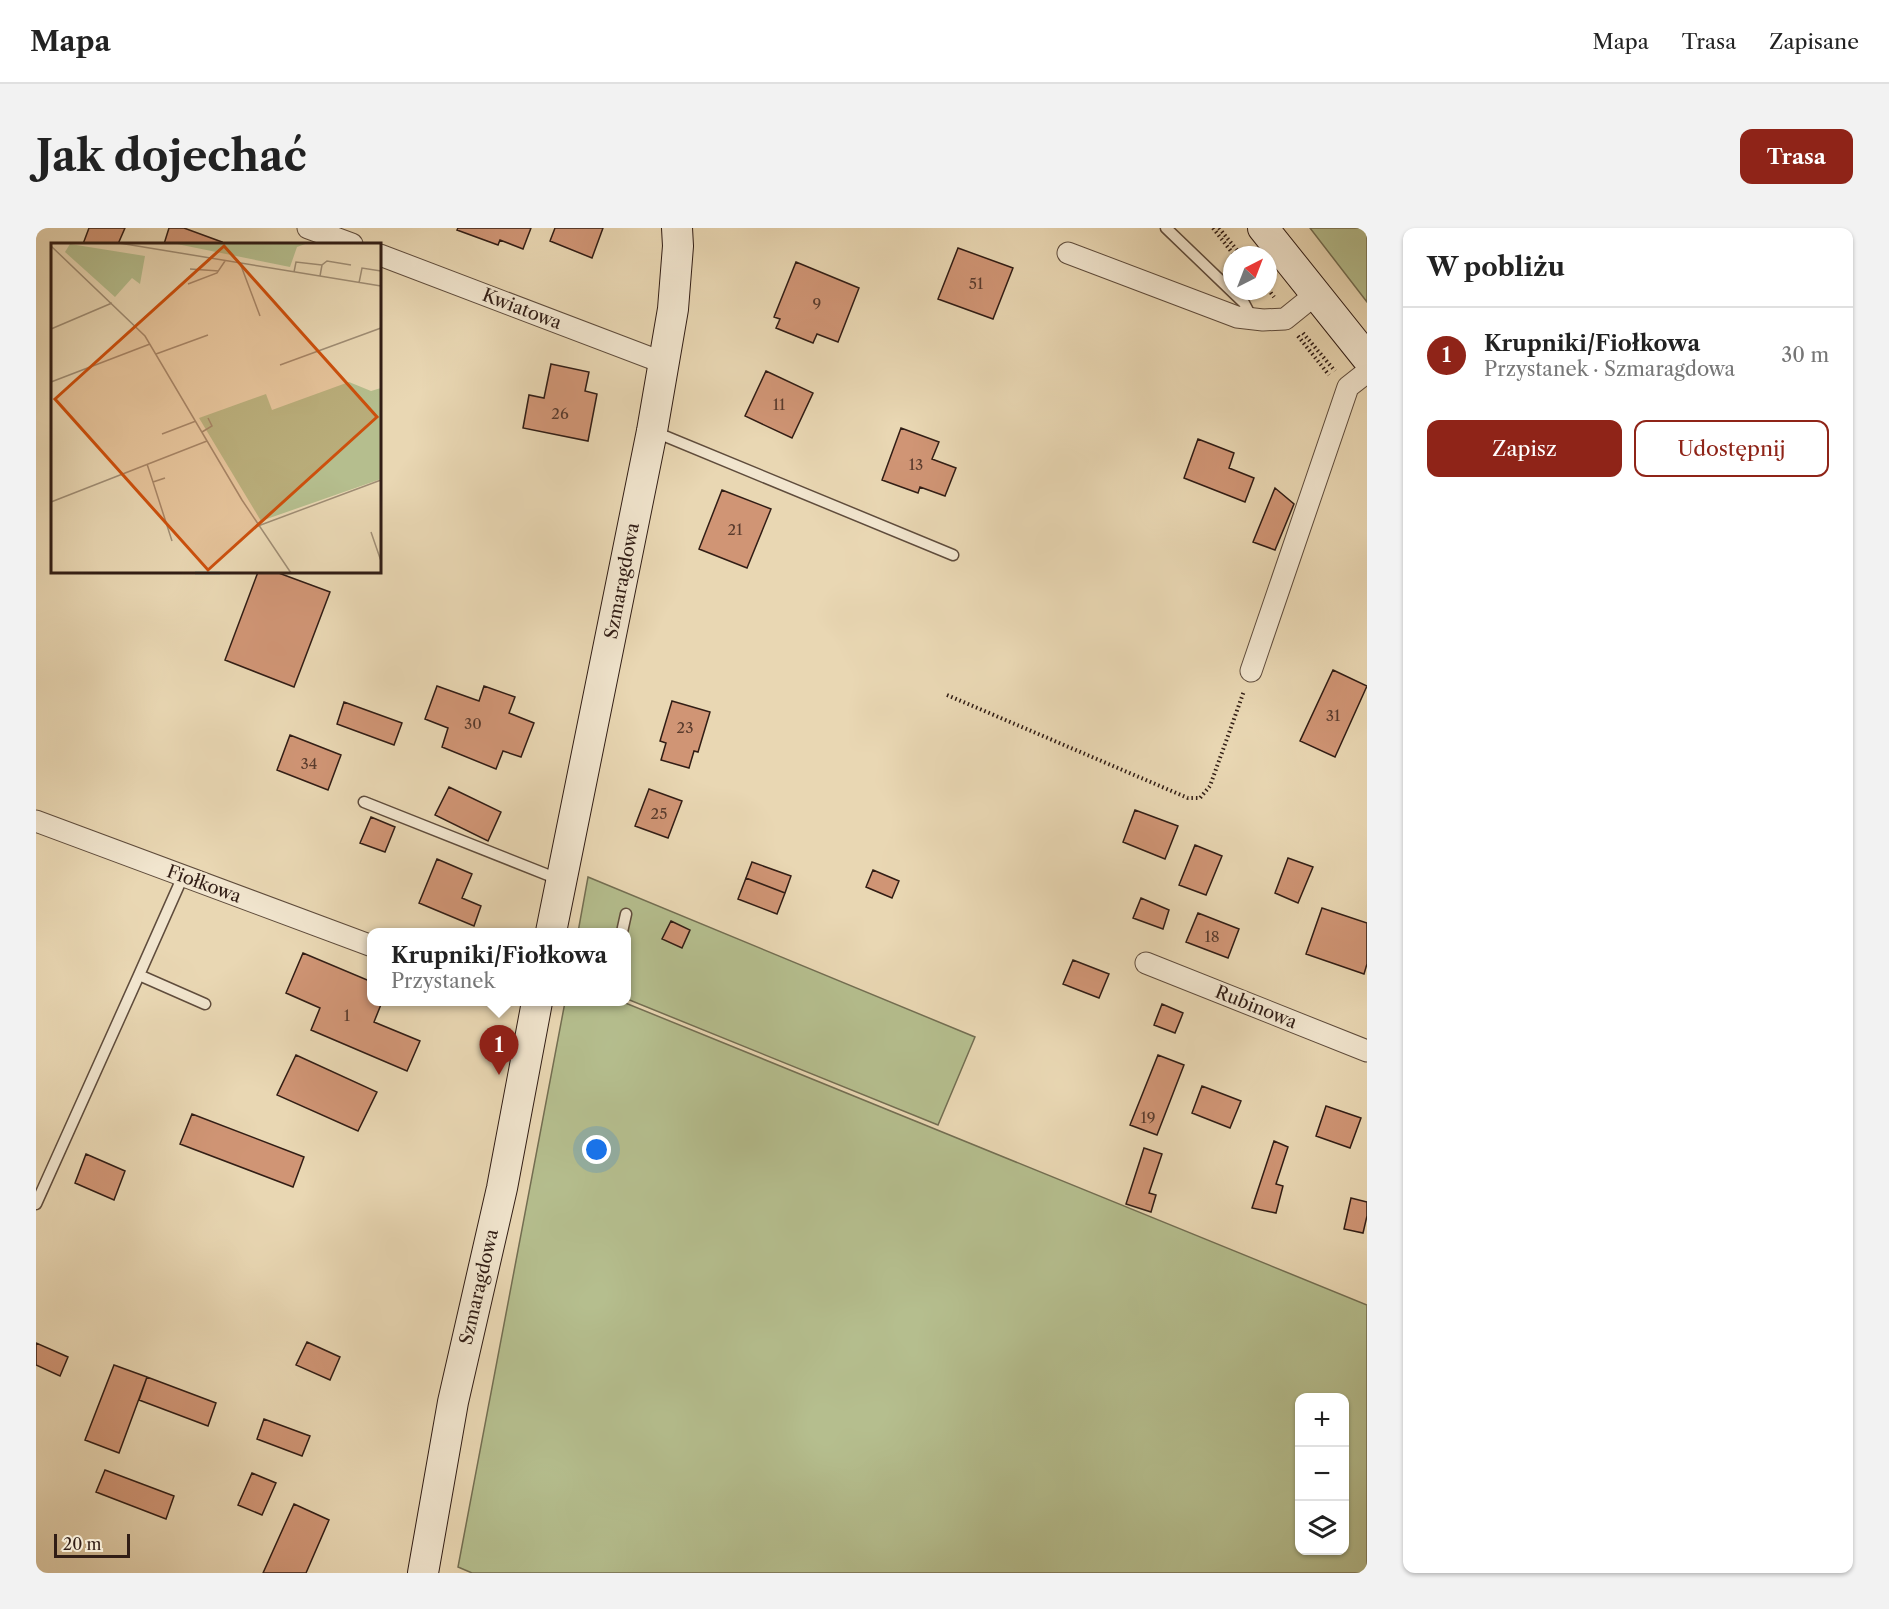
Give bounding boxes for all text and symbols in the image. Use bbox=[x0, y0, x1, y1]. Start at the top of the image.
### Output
text: Mapa bbox=[30, 24, 111, 58]
text: Mapa bbox=[1593, 29, 1649, 54]
text: Trasa bbox=[1682, 29, 1736, 54]
text: Zapisane bbox=[1769, 29, 1859, 54]
button: Trasa bbox=[1740, 129, 1853, 184]
text: Jak dojechać bbox=[36, 130, 307, 182]
inset map bbox=[51, 243, 381, 573]
north arrow bbox=[1223, 246, 1277, 300]
text: W pobliżu bbox=[1427, 251, 1565, 283]
house number: 51 bbox=[969, 274, 984, 293]
street label: Kwiatowa bbox=[479, 284, 565, 334]
house number: 9 bbox=[813, 294, 821, 313]
text: Krupniki/Fiołkowa bbox=[1484, 330, 1700, 357]
text: 1 bbox=[1442, 343, 1451, 367]
text: 30 m bbox=[1781, 343, 1829, 367]
text: Przystanek · Szmaragdowa bbox=[1484, 357, 1735, 381]
house number: 11 bbox=[773, 395, 786, 414]
house number: 26 bbox=[551, 404, 569, 423]
button: Zapisz bbox=[1427, 420, 1622, 477]
button: Udostępnij bbox=[1634, 420, 1829, 477]
house number: 13 bbox=[909, 455, 923, 474]
house number: 21 bbox=[728, 520, 743, 539]
street label: Szmaragdowa bbox=[600, 521, 644, 641]
house number: 31 bbox=[1326, 706, 1341, 725]
house number: 30 bbox=[464, 714, 482, 733]
house number: 23 bbox=[677, 718, 693, 737]
house number: 34 bbox=[301, 754, 317, 773]
house number: 25 bbox=[651, 804, 667, 823]
street label: Fiołkowa bbox=[164, 860, 245, 908]
house number: 18 bbox=[1204, 927, 1220, 946]
popup bbox=[367, 928, 631, 1006]
text: Krupniki/Fiołkowa bbox=[391, 942, 607, 969]
text: Przystanek bbox=[391, 969, 495, 993]
street label: Rubinowa bbox=[1212, 981, 1301, 1034]
house number: 1 bbox=[344, 1006, 351, 1025]
pin: 1 bbox=[480, 1026, 518, 1075]
house number: 19 bbox=[1140, 1108, 1156, 1127]
your location bbox=[582, 1135, 611, 1164]
street label: Szmaragdowa bbox=[455, 1227, 503, 1347]
map controls bbox=[1295, 1393, 1349, 1555]
button: + bbox=[1295, 1393, 1349, 1447]
button: − bbox=[1295, 1447, 1349, 1501]
button: layers bbox=[1295, 1501, 1349, 1555]
scale bar bbox=[54, 1531, 130, 1558]
text: 20 m bbox=[63, 1534, 102, 1554]

